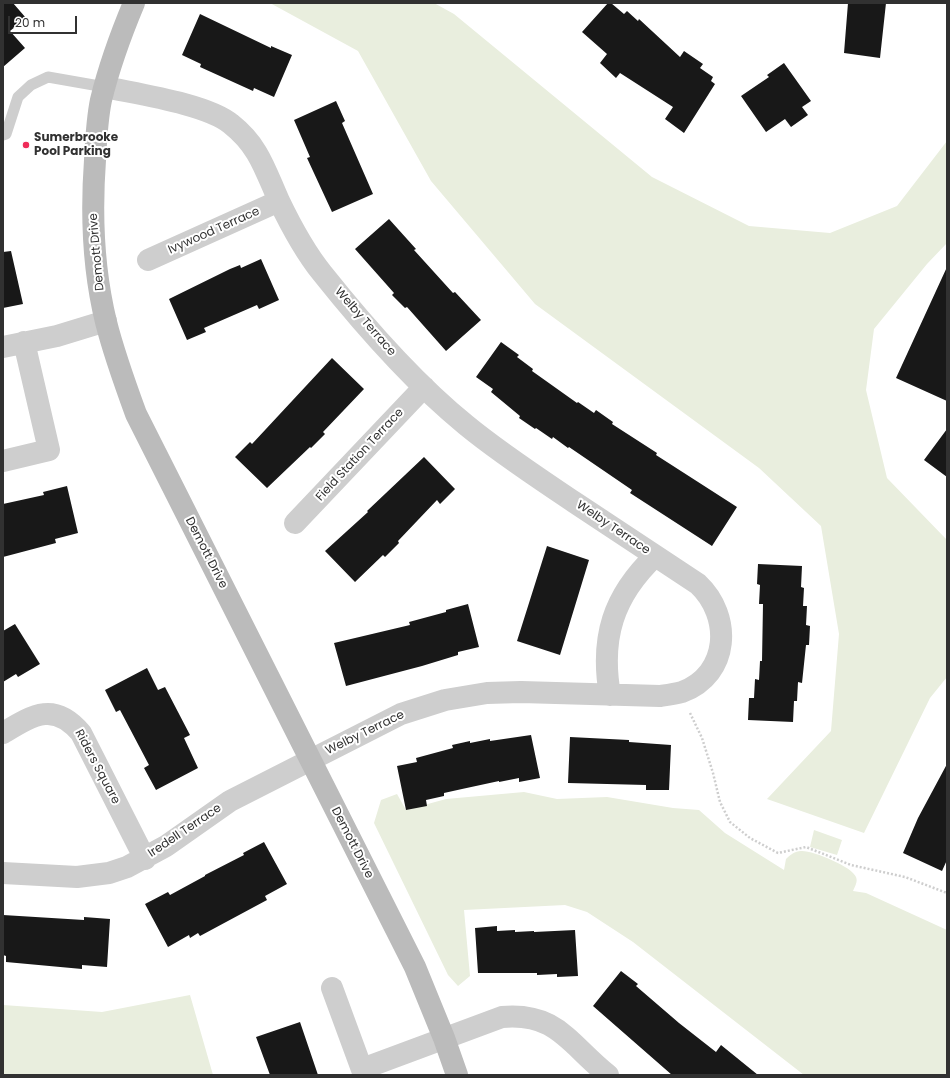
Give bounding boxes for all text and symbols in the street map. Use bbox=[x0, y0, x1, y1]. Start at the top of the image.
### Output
scale bar bbox=[10, 8, 79, 34]
text: 20 m bbox=[15, 14, 45, 31]
place label: Sumerbrooke Pool Parking bbox=[34, 131, 118, 159]
marker: Sumerbrooke Pool Parking bbox=[21, 140, 31, 150]
street label: Ivywood Terrace bbox=[166, 204, 262, 258]
street label: Demott Drive bbox=[86, 213, 108, 291]
street label: Welby Terrace bbox=[331, 285, 399, 359]
street label: Field Station Terrace bbox=[313, 406, 407, 504]
street label: Welby Terrace bbox=[573, 498, 653, 558]
street label: Demott Drive bbox=[182, 515, 230, 591]
street label: Welby Terrace bbox=[323, 708, 407, 758]
street label: Riders Square bbox=[71, 727, 123, 807]
street label: Iredell Terrace bbox=[146, 801, 224, 861]
street label: Demott Drive bbox=[328, 805, 376, 881]

